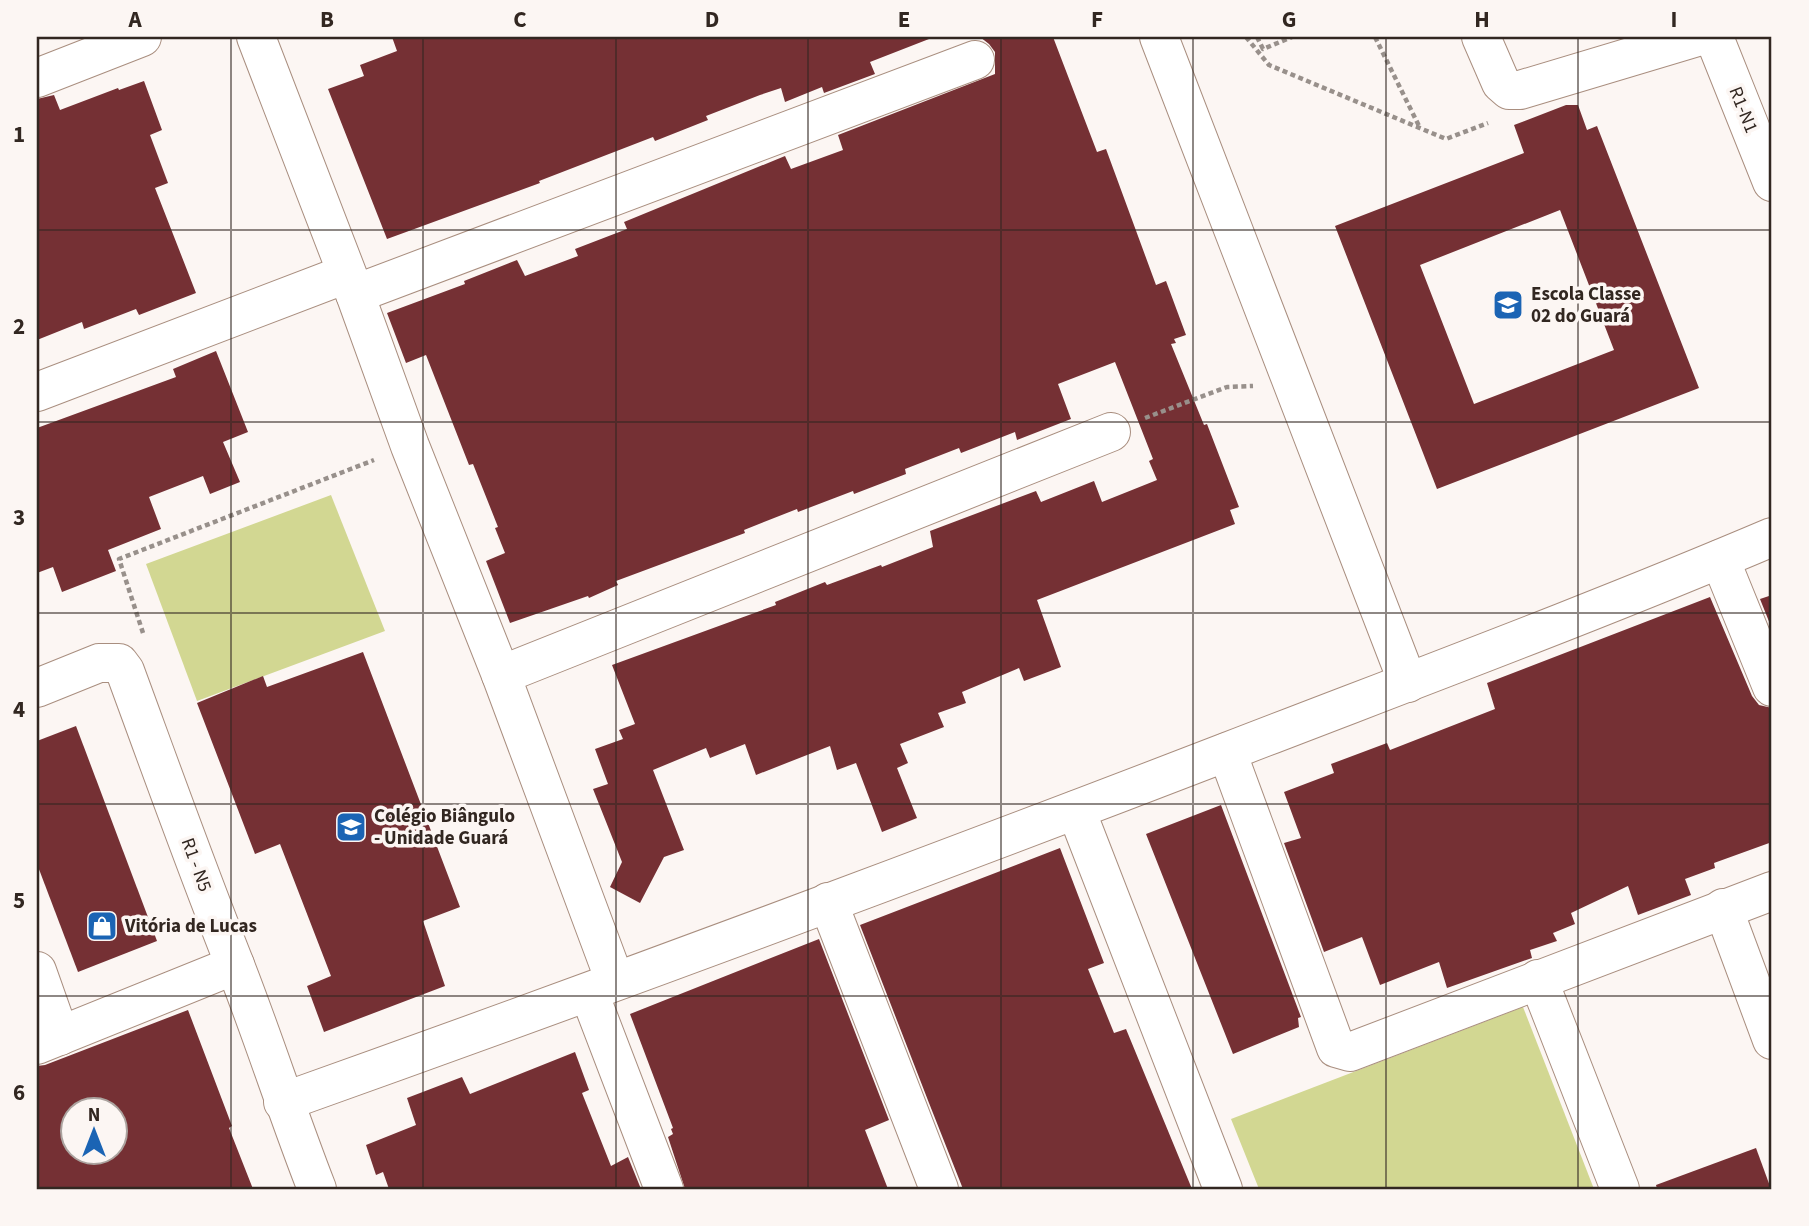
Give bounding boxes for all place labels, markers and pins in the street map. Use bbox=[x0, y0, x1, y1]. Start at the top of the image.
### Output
place label: Escola Classe 02 do Guará bbox=[1531, 281, 1641, 330]
school or university icon: Escola Classe 02 do Guará bbox=[1491, 288, 1525, 322]
place label: Colégio Biângulo - Unidade Guará bbox=[374, 803, 515, 852]
school or university icon: Colégio Biângulo - Unidade Guará bbox=[334, 810, 368, 844]
shop icon: Vitória de Lucas bbox=[85, 909, 119, 943]
place label: Vitória de Lucas bbox=[124, 913, 257, 940]

